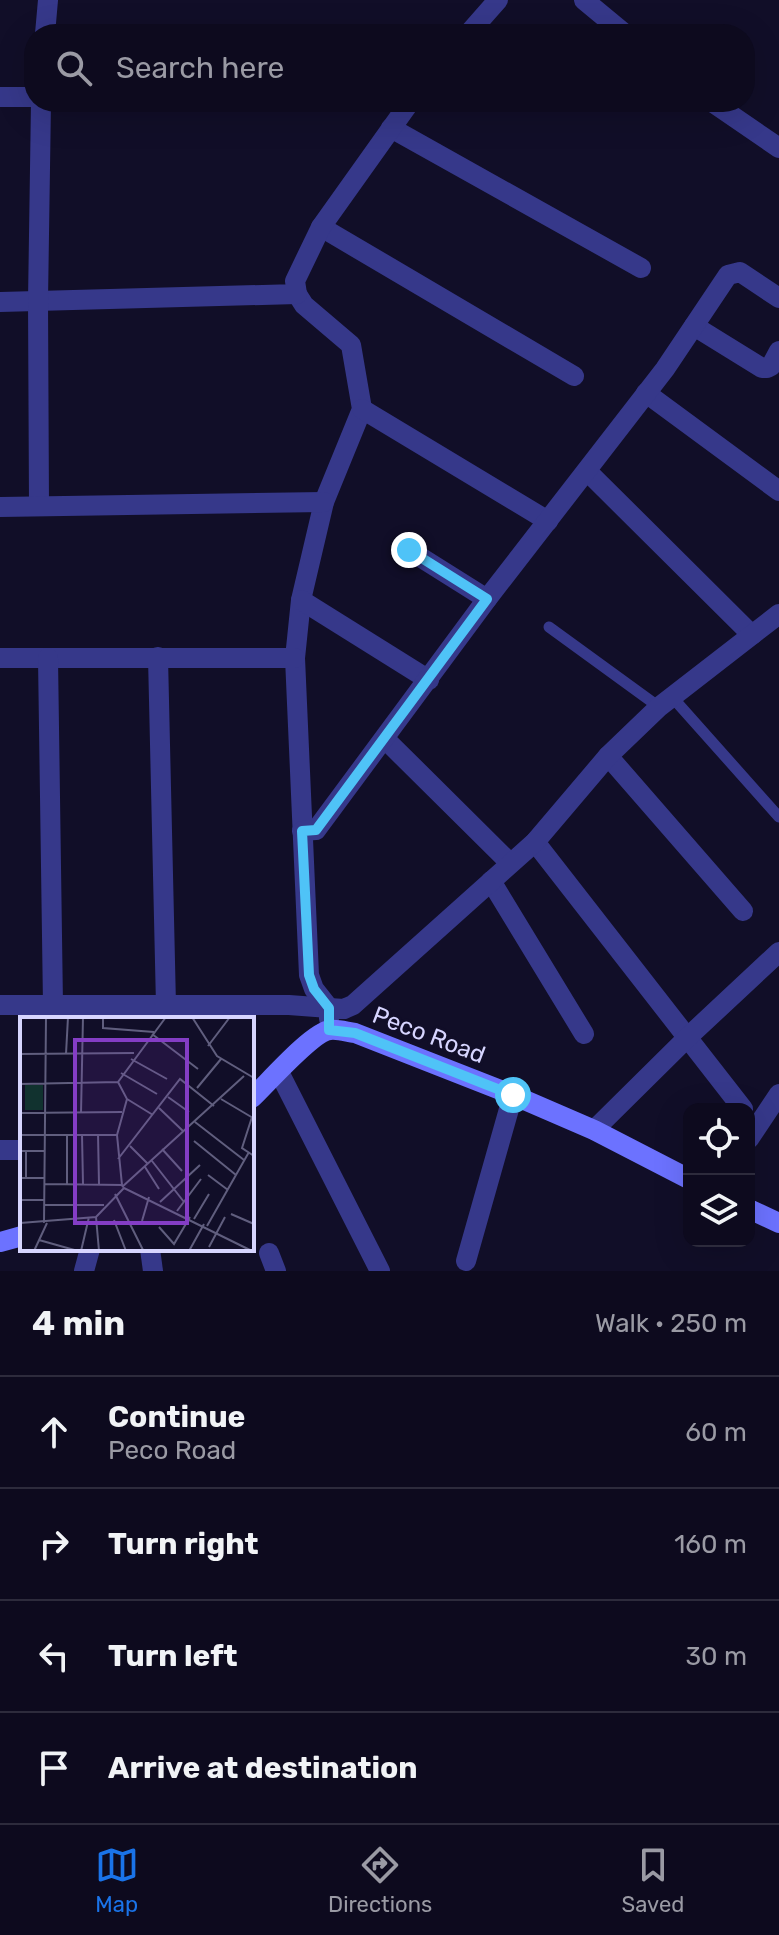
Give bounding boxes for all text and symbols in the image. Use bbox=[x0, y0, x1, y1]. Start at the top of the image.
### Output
search box bbox=[24, 24, 755, 112]
icon: search bbox=[52, 46, 96, 90]
text: Search here bbox=[116, 50, 284, 86]
route end bbox=[391, 532, 427, 568]
street label: Peco Road bbox=[369, 1001, 489, 1069]
inset map bbox=[20, 1017, 254, 1251]
route start bbox=[495, 1077, 531, 1113]
map controls bbox=[683, 1103, 755, 1247]
button: locate bbox=[683, 1103, 755, 1175]
button: layers bbox=[683, 1175, 755, 1247]
text: 4 min bbox=[32, 1303, 125, 1344]
text: Walk · 250 m bbox=[595, 1308, 747, 1339]
text: Continue bbox=[108, 1399, 245, 1435]
icon: ahead bbox=[32, 1410, 76, 1454]
text: 60 m bbox=[685, 1417, 747, 1448]
text: Peco Road bbox=[108, 1435, 236, 1466]
icon: right bbox=[32, 1522, 76, 1566]
text: Turn right bbox=[108, 1526, 259, 1562]
text: 160 m bbox=[674, 1529, 747, 1560]
icon: left bbox=[32, 1634, 76, 1678]
text: Turn left bbox=[108, 1638, 238, 1674]
text: 30 m bbox=[685, 1641, 747, 1672]
icon: arrive bbox=[32, 1746, 76, 1790]
text: Arrive at destination bbox=[108, 1750, 418, 1786]
tab: Map bbox=[95, 1843, 139, 1918]
tab: Directions bbox=[328, 1843, 432, 1918]
tab: Saved bbox=[622, 1843, 684, 1918]

